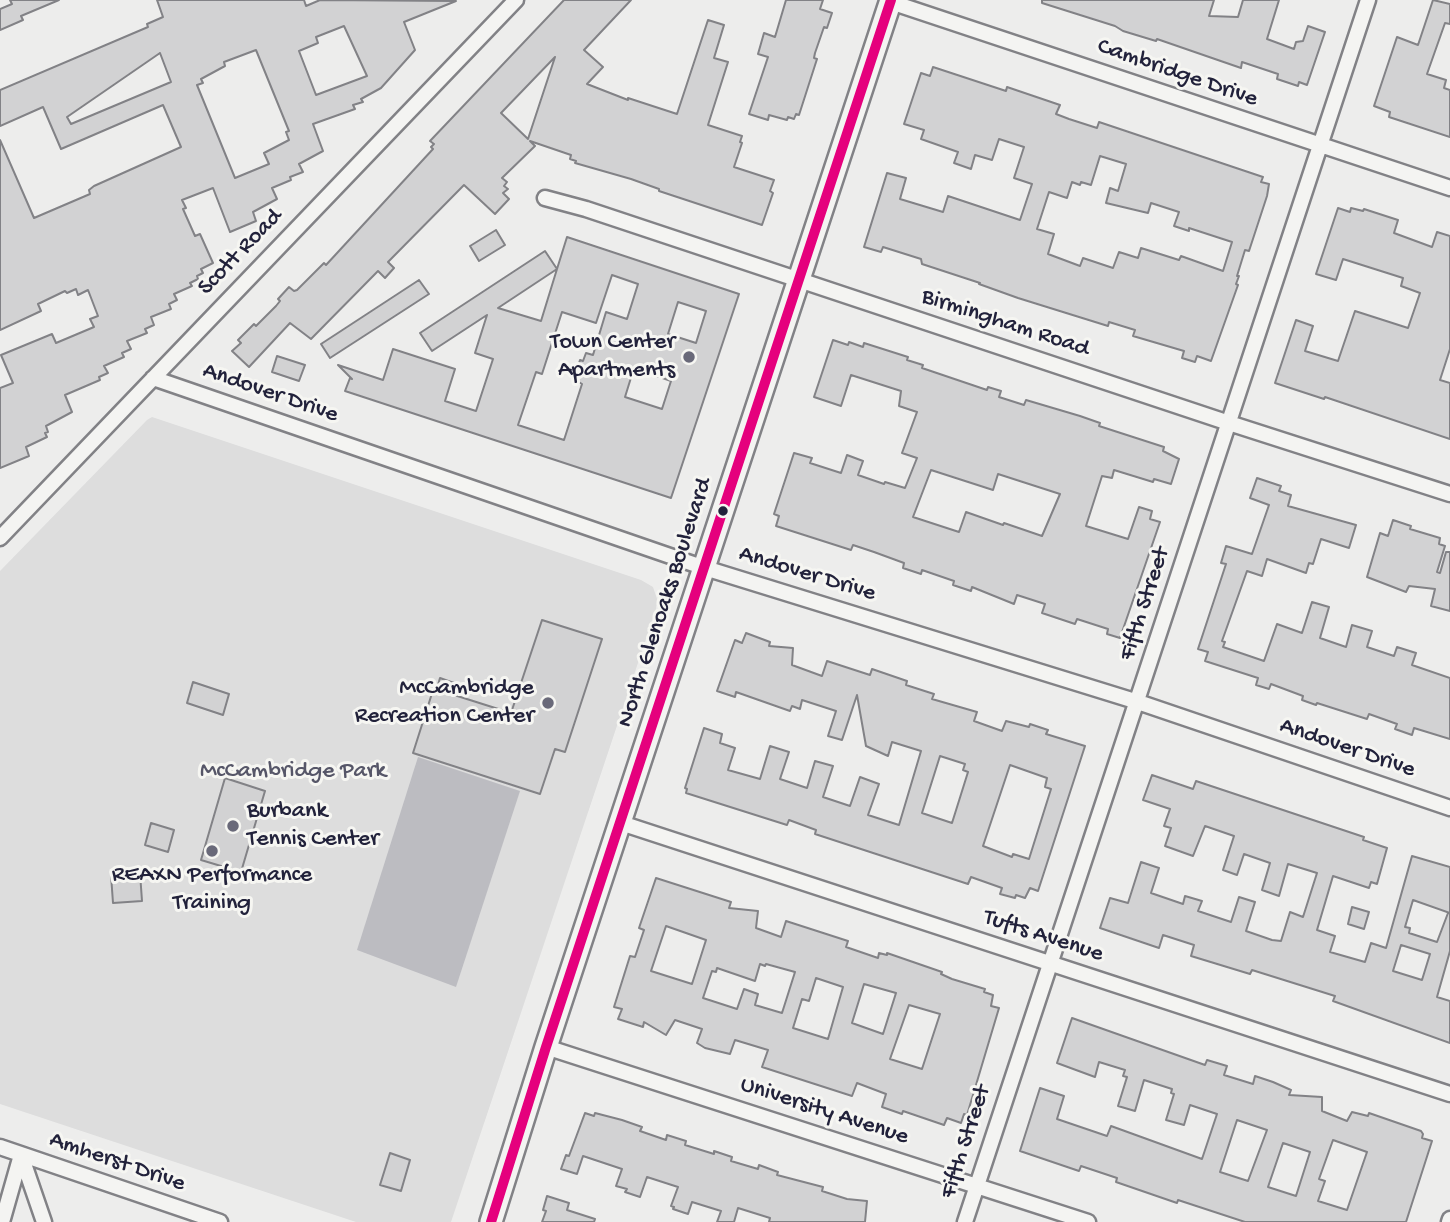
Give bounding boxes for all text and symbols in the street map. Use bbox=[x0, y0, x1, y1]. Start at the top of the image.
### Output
street label: Cambridge Drive bbox=[1093, 33, 1261, 115]
street label: Scott Road bbox=[193, 204, 289, 302]
street label: Birmingham Road bbox=[918, 283, 1092, 365]
place label: Town Center Apartments bbox=[550, 329, 675, 385]
marker: Town Center Apartments bbox=[681, 349, 697, 365]
street label: Andover Drive bbox=[198, 357, 342, 431]
street label: North Glenoaks Boulevard bbox=[612, 475, 720, 731]
unlabelled marker bbox=[716, 504, 730, 518]
street label: Andover Drive bbox=[735, 541, 879, 609]
street label: Fifth Street bbox=[1114, 544, 1178, 664]
place label: McCambridge Recreation Center bbox=[355, 675, 534, 731]
marker: McCambridge Recreation Center bbox=[540, 695, 556, 711]
street label: Andover Drive bbox=[1275, 712, 1419, 786]
park label: McCambridge Park bbox=[200, 758, 386, 786]
place label: Burbank Tennis Center bbox=[247, 798, 379, 854]
marker: Burbank Tennis Center bbox=[225, 818, 241, 834]
marker: REAXN Performance Training bbox=[204, 843, 220, 859]
place label: REAXN Performance Training bbox=[112, 862, 312, 918]
street label: Tufts Avenue bbox=[979, 904, 1107, 970]
street label: University Avenue bbox=[736, 1071, 912, 1153]
street label: Fifth Street bbox=[935, 1082, 999, 1202]
street label: Amherst Drive bbox=[45, 1126, 189, 1200]

